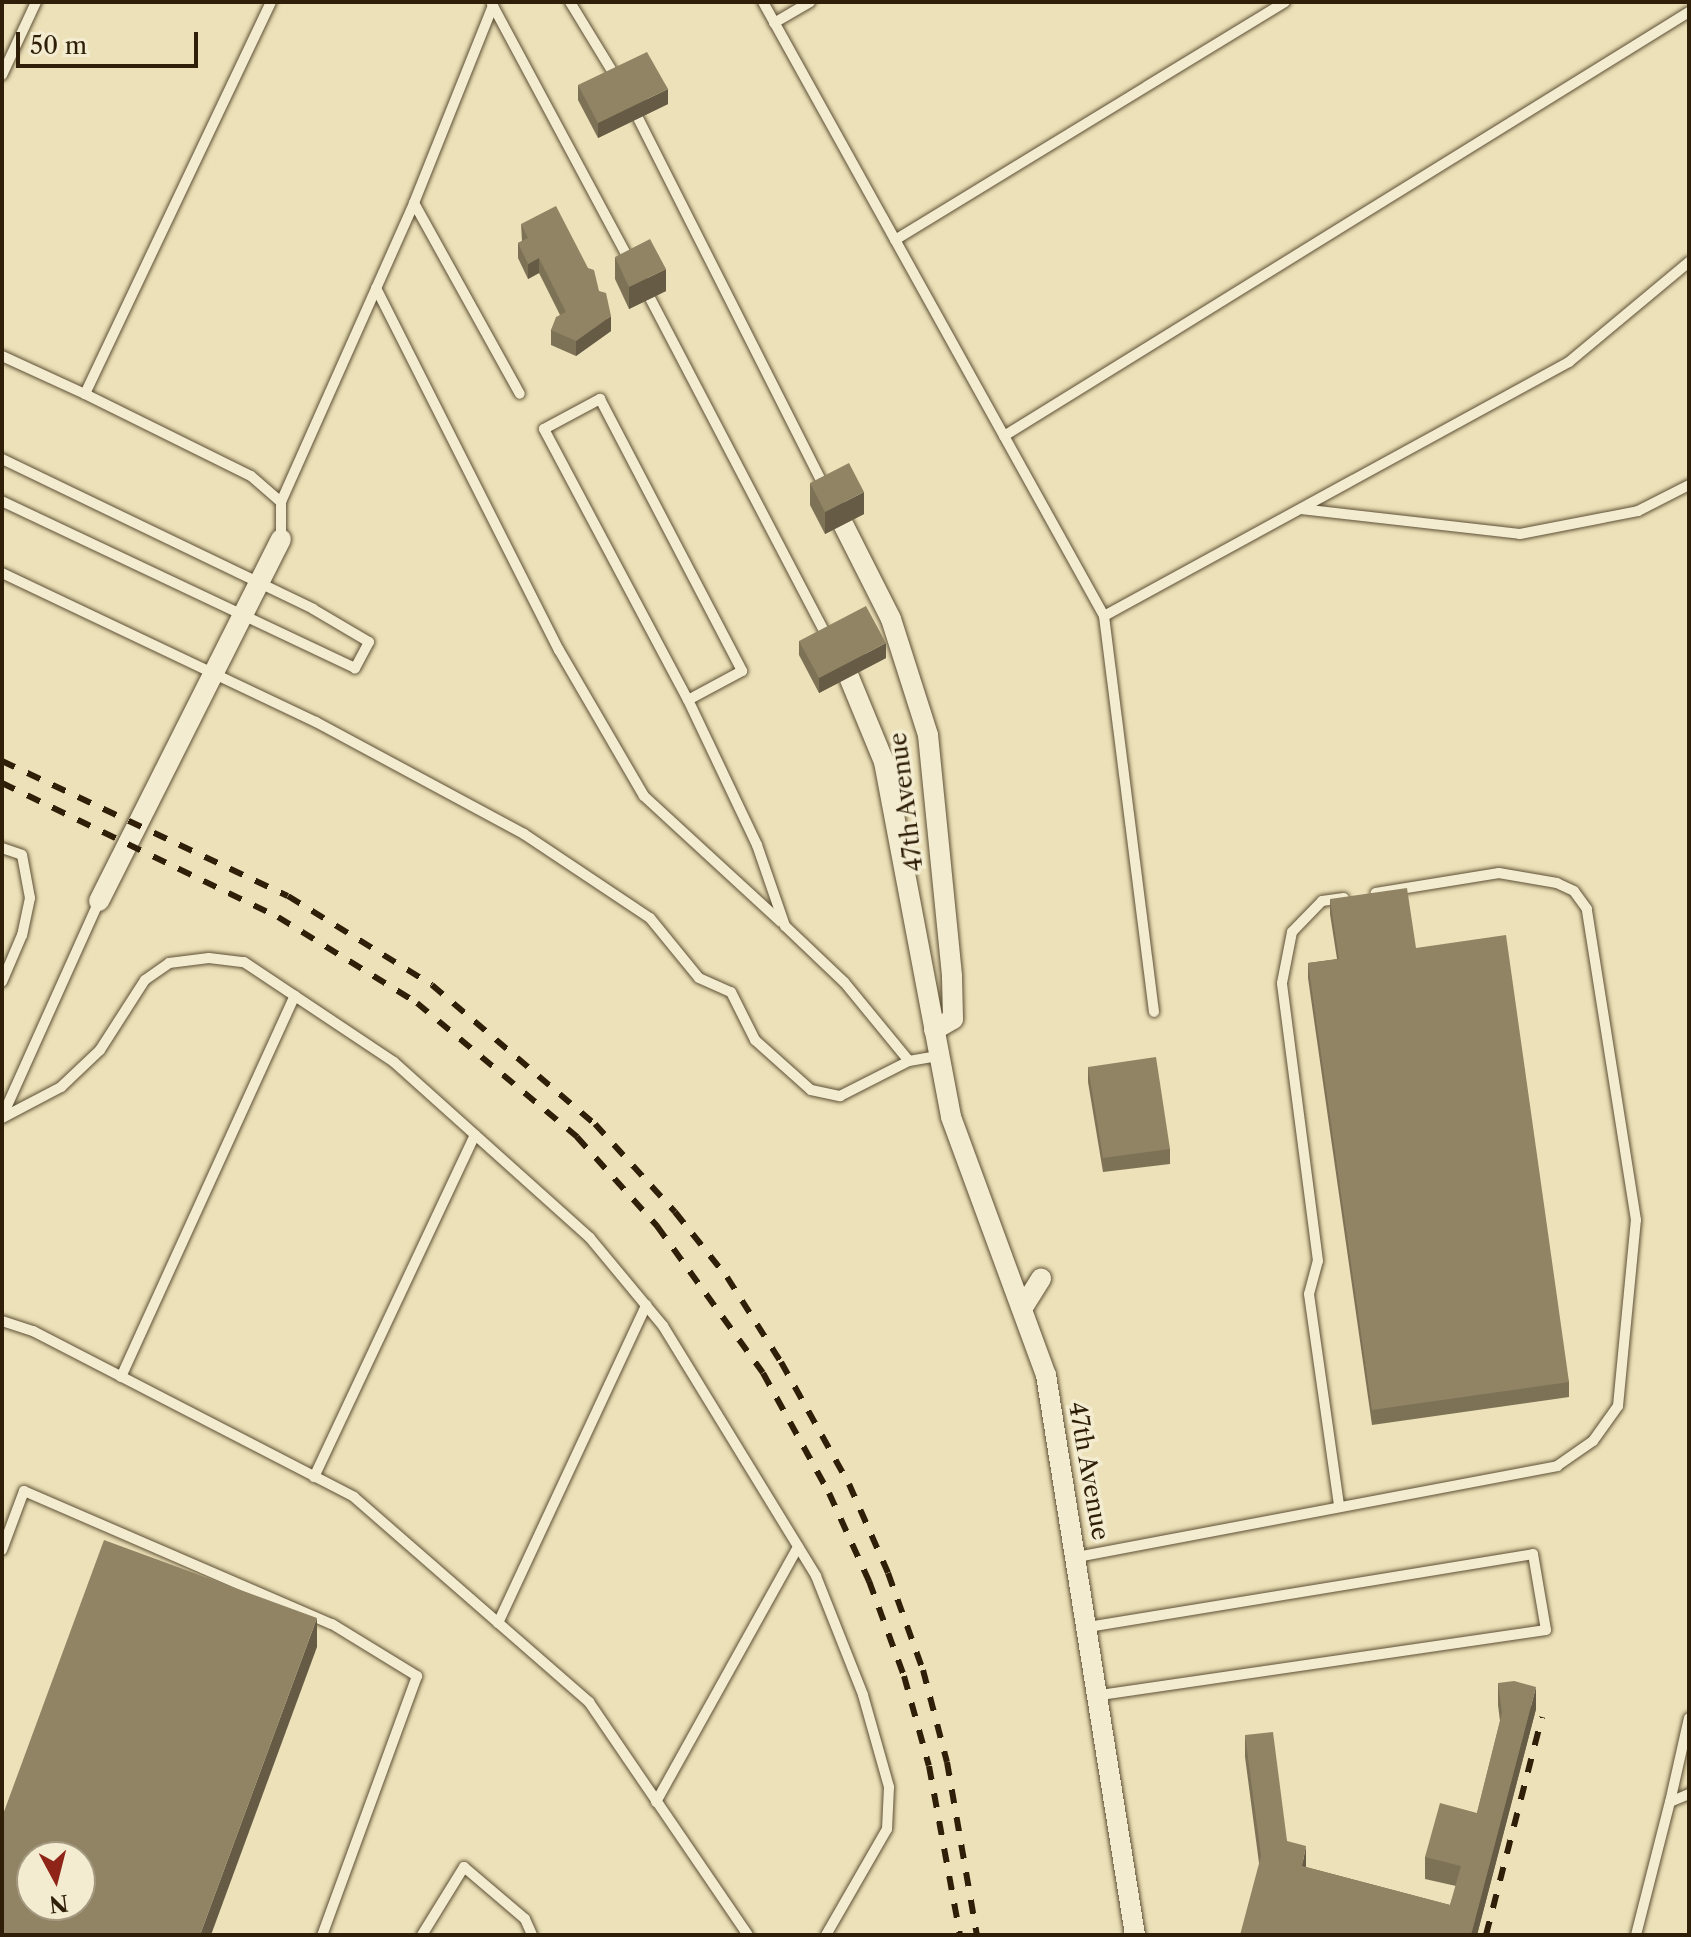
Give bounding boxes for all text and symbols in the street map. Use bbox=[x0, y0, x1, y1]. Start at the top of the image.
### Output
scale bar bbox=[20, 16, 202, 66]
text: 50 m bbox=[30, 31, 87, 60]
street label: 47th Avenue bbox=[883, 730, 929, 874]
street label: 47th Avenue bbox=[1063, 1399, 1115, 1543]
north arrow bbox=[16, 1841, 96, 1921]
text: N bbox=[48, 1889, 70, 1918]

